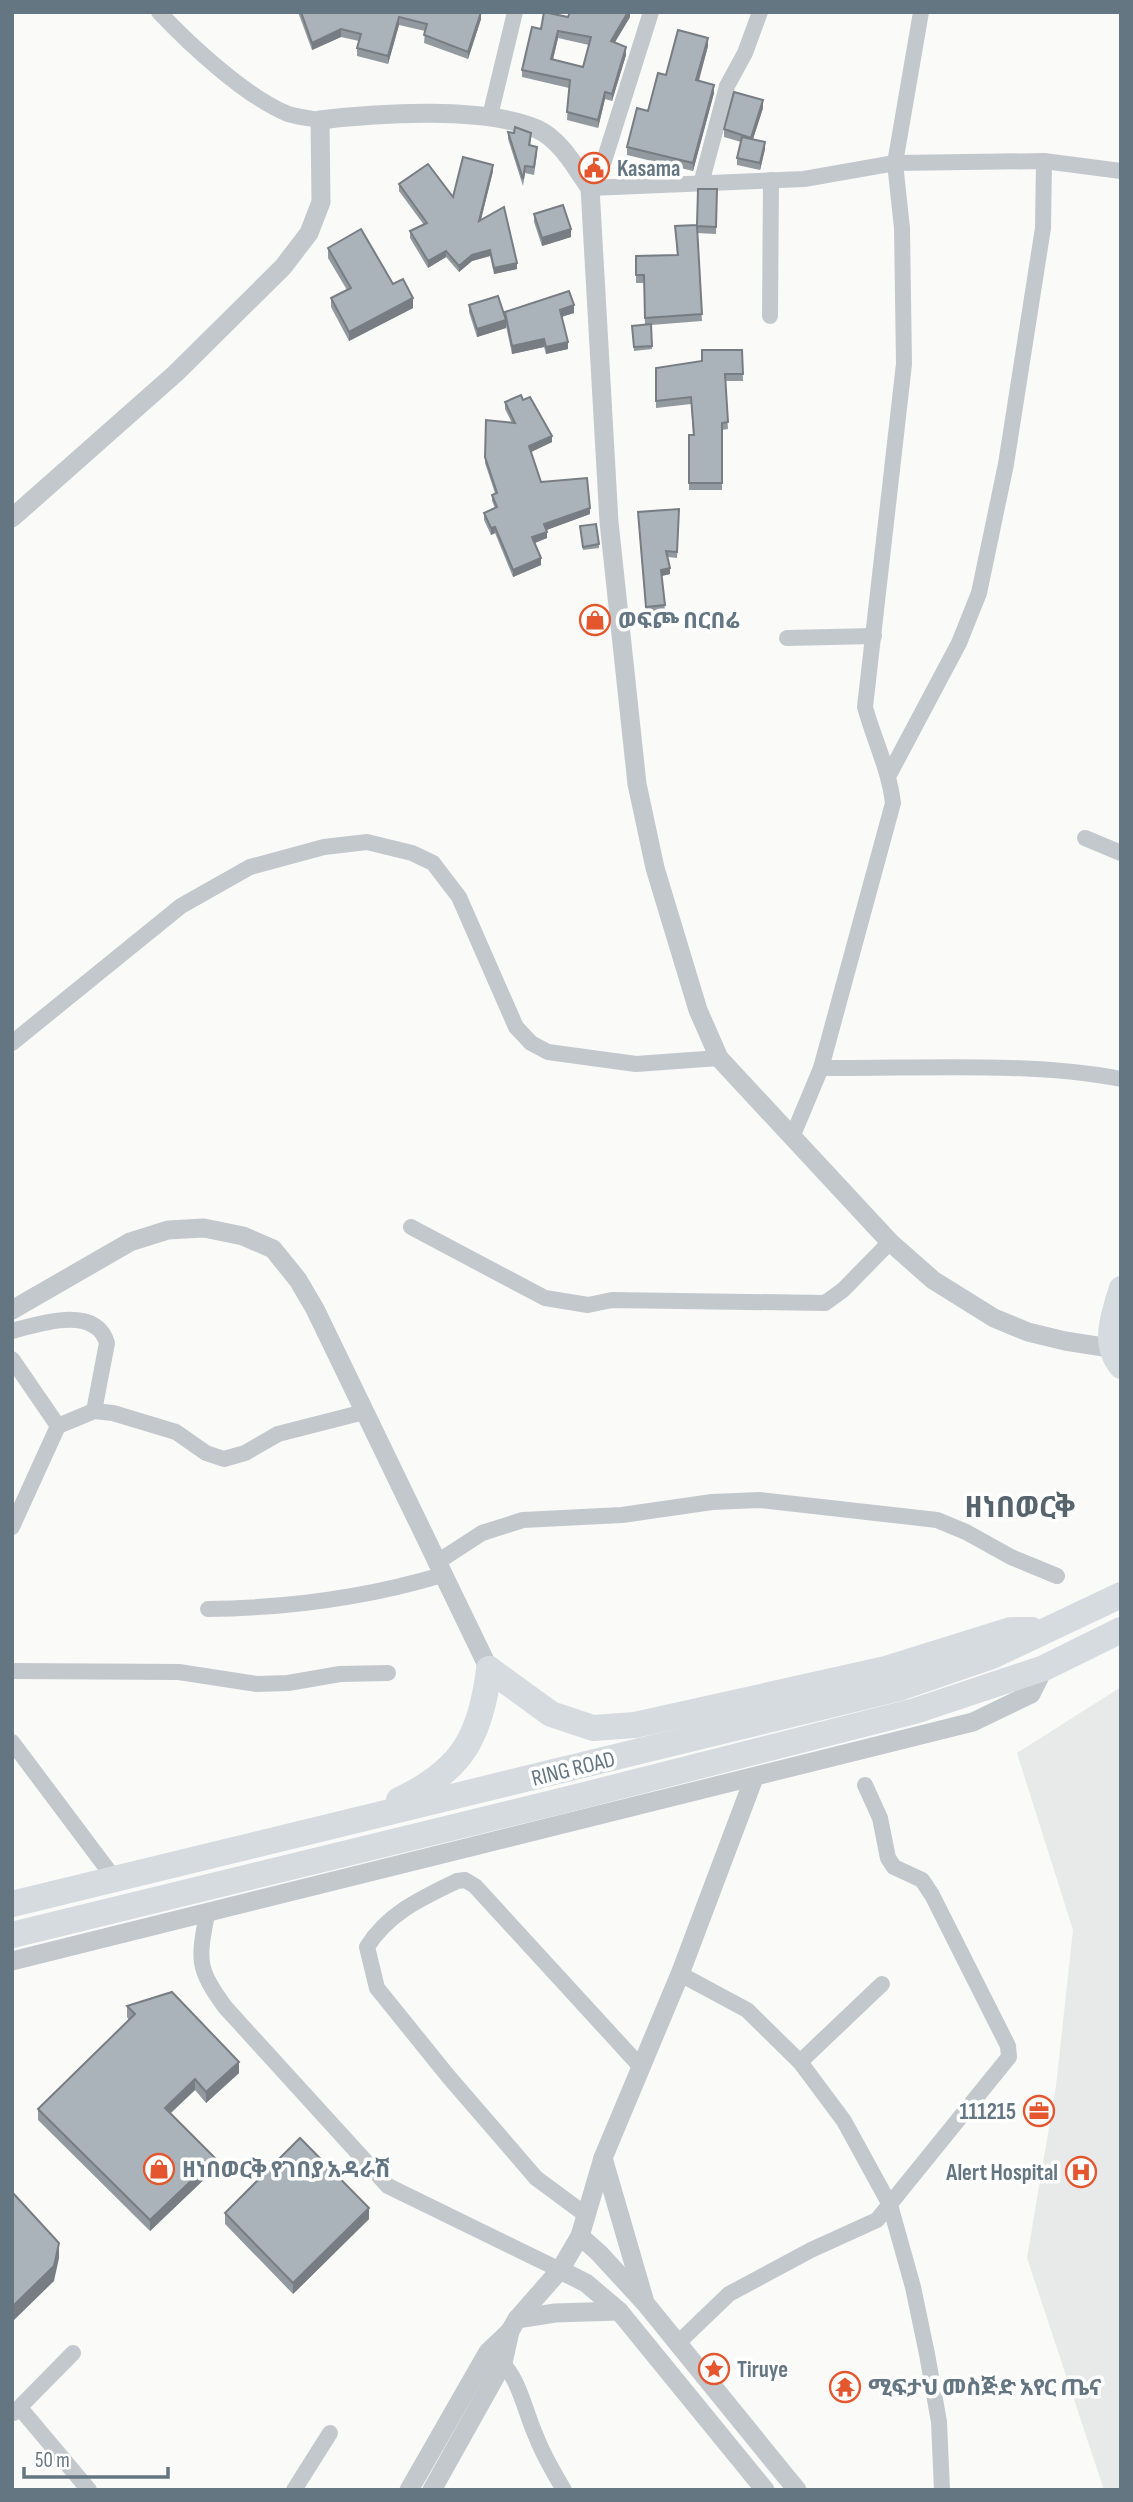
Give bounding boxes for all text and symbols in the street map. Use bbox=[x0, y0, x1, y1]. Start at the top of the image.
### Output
public building icon: Kasama bbox=[577, 151, 611, 185]
place label: Kasama bbox=[617, 155, 680, 183]
shop icon: ወፍጮ በርበሬ bbox=[578, 603, 612, 637]
place label: ወፍጮ በርበሬ bbox=[618, 607, 740, 635]
district label: ዘነበወርቅ bbox=[964, 1490, 1076, 1526]
street label: RING ROAD bbox=[529, 1745, 618, 1793]
office icon: 111215 bbox=[1022, 2094, 1056, 2128]
place label: 111215 bbox=[959, 2098, 1016, 2126]
shop icon: ዘነበወርቅ የገበያ አዳራሽ bbox=[142, 2152, 176, 2186]
hospital icon: Alert Hospital bbox=[1064, 2155, 1098, 2189]
place label: ዘነበወርቅ የገበያ አዳራሽ bbox=[182, 2156, 391, 2184]
place label: Alert Hospital bbox=[945, 2159, 1058, 2187]
place icon: Tiruye bbox=[697, 2352, 731, 2386]
place label: Tiruye bbox=[737, 2356, 788, 2384]
temple icon: ሚፍታህ መስጅድ አየር ጤና bbox=[828, 2370, 862, 2404]
place label: ሚፍታህ መስጅድ አየር ጤና bbox=[868, 2374, 1102, 2402]
scale bar bbox=[24, 2436, 168, 2480]
text: 50 m bbox=[35, 2448, 70, 2473]

